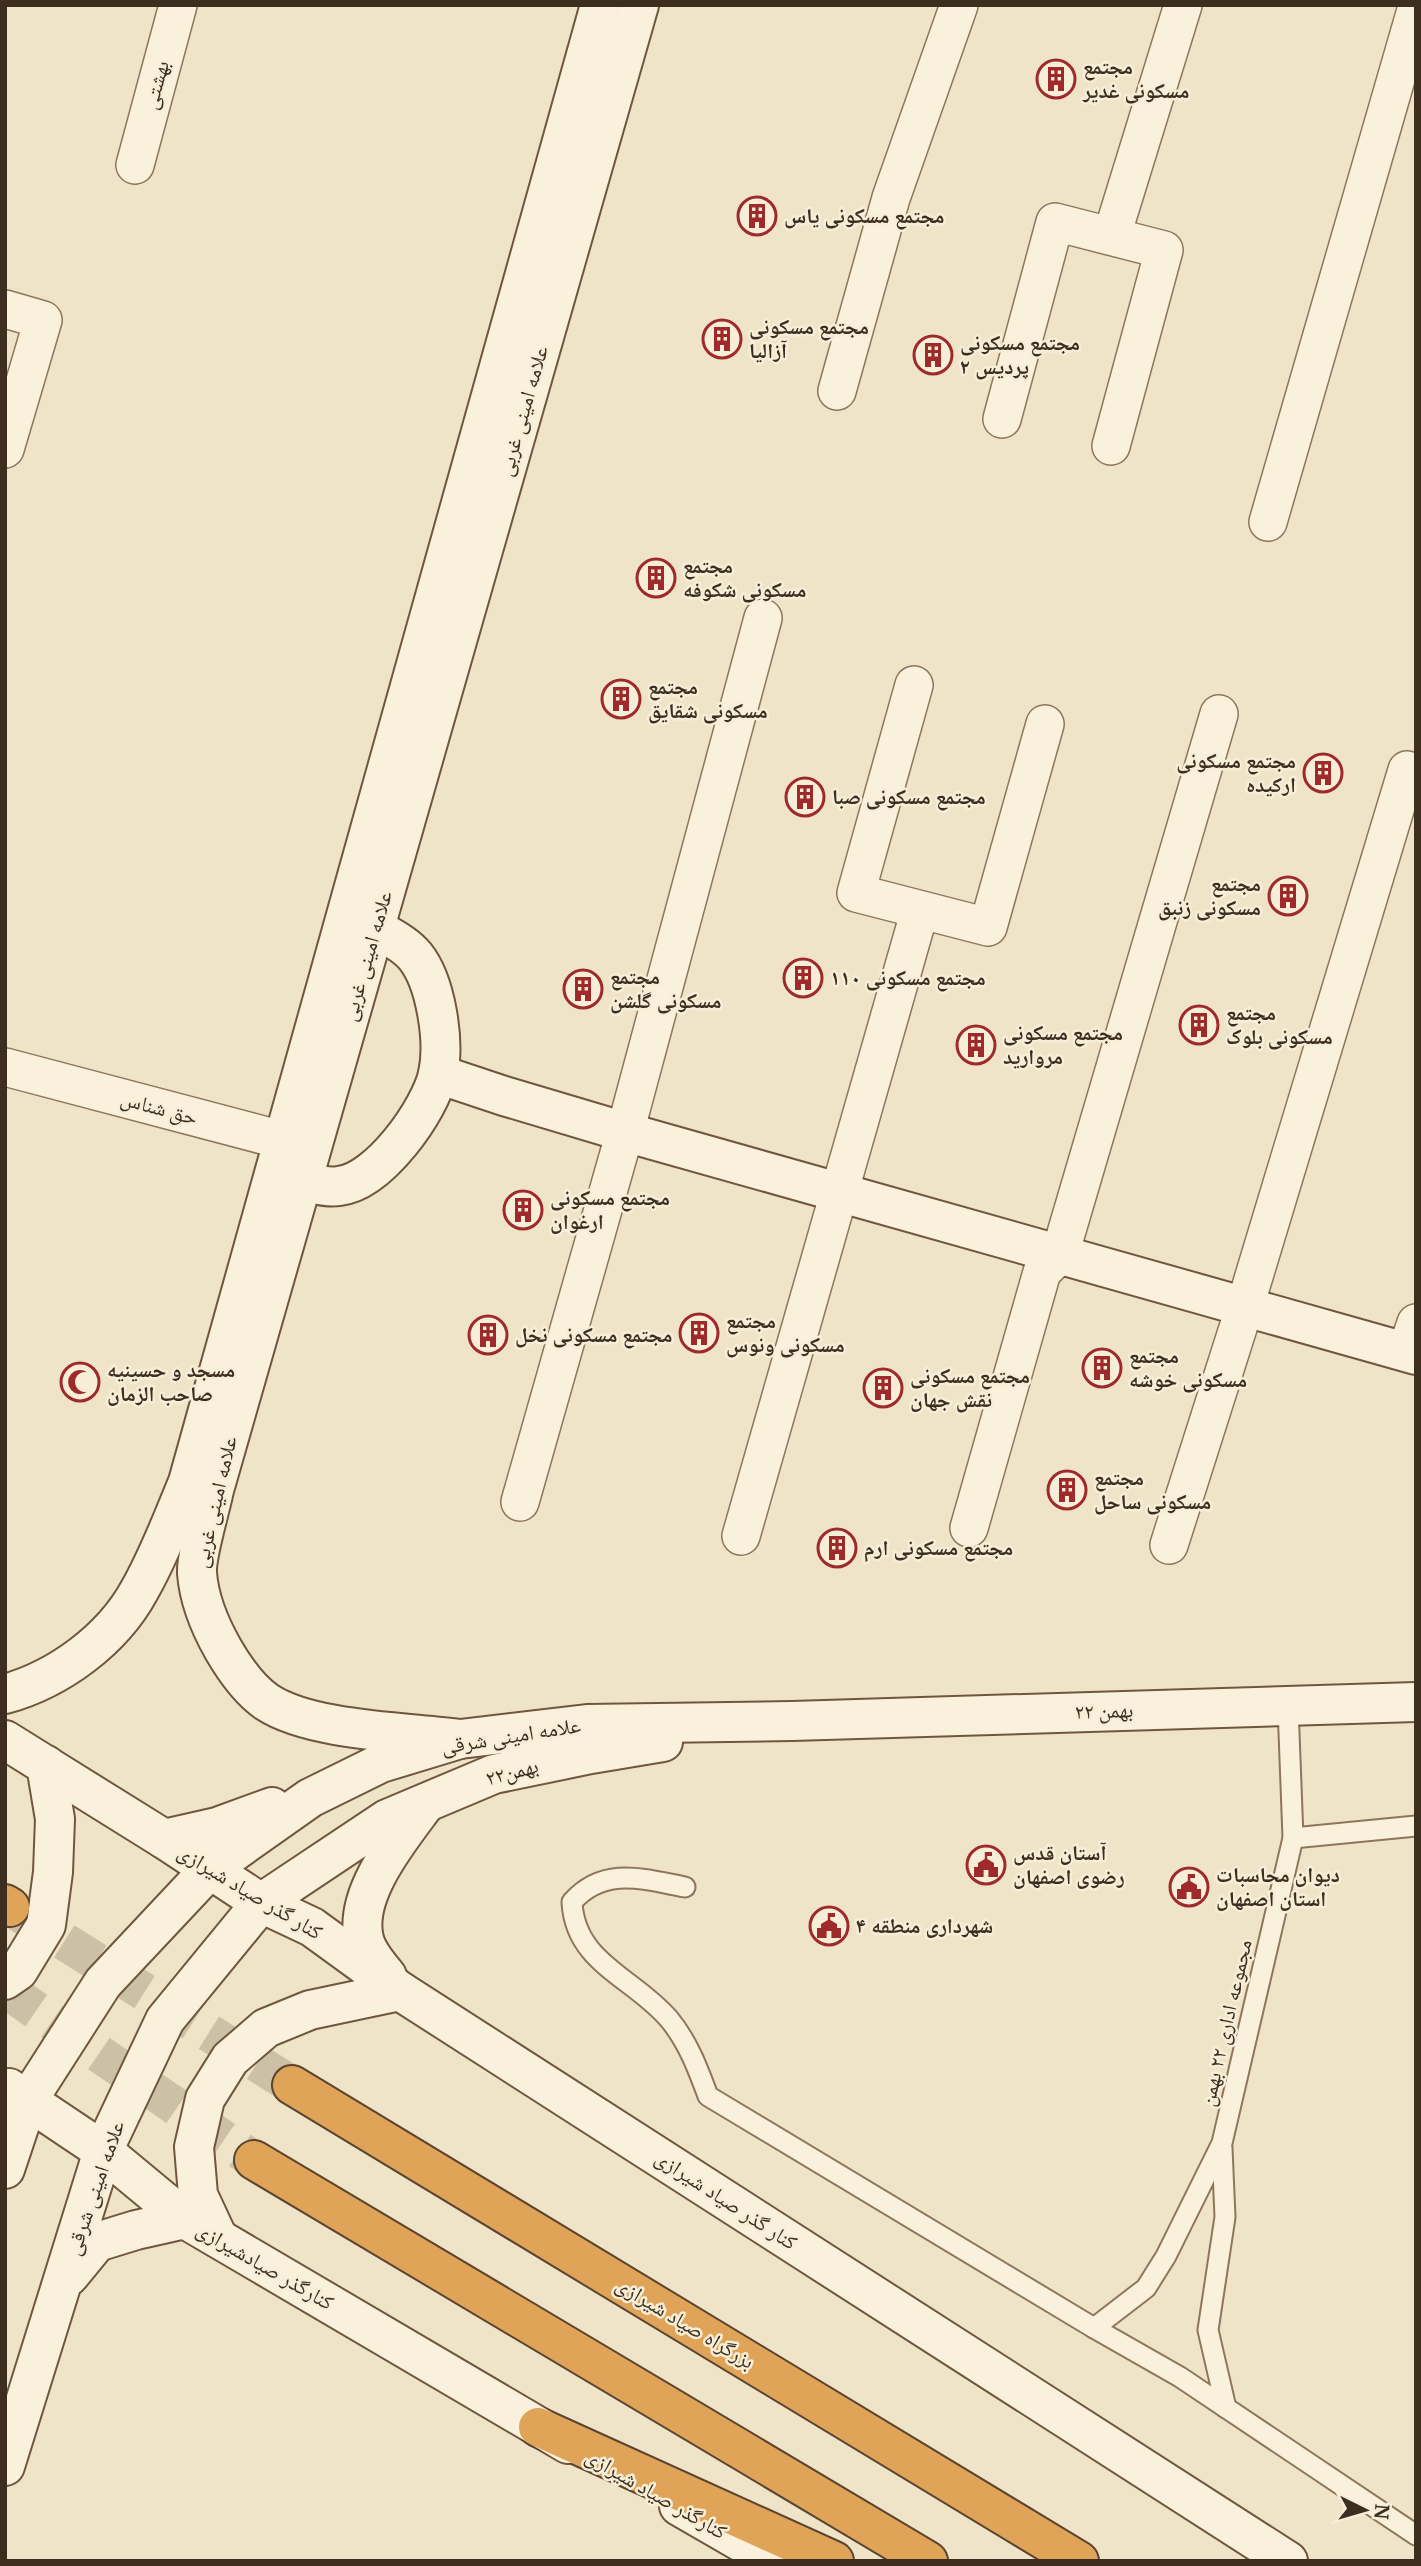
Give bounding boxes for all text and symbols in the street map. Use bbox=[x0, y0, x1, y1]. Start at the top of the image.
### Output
place label: مجتمع مسکونی غدیر bbox=[1082, 53, 1189, 104]
street label: بهشتی bbox=[136, 57, 175, 112]
building icon: مجتمع مسکونی غدیر bbox=[1035, 58, 1077, 100]
building icon: مجتمع مسکونی یاس bbox=[736, 195, 778, 237]
place label: مجتمع مسکونی یاس bbox=[784, 202, 944, 230]
place label: مجتمع مسکونی آزالیا bbox=[749, 313, 869, 364]
building icon: مجتمع مسکونی آزالیا bbox=[701, 318, 743, 360]
place label: مجتمع مسکونی پردیس ۲ bbox=[960, 329, 1080, 380]
building icon: مجتمع مسکونی پردیس ۲ bbox=[912, 334, 954, 376]
street label: علامه امینی غربی bbox=[491, 342, 554, 479]
place label: مجتمع مسکونی شکوفه bbox=[683, 552, 806, 603]
building icon: مجتمع مسکونی شکوفه bbox=[635, 557, 677, 599]
place label: مجتمع مسکونی شقایق bbox=[648, 673, 768, 724]
building icon: مجتمع مسکونی شقایق bbox=[600, 678, 642, 720]
place label: مجتمع مسکونی ارکیده bbox=[1176, 747, 1296, 798]
building icon: مجتمع مسکونی ارکیده bbox=[1302, 752, 1344, 794]
building icon: مجتمع مسکونی صبا bbox=[784, 776, 826, 818]
place label: مجتمع مسکونی صبا bbox=[832, 783, 986, 811]
place label: مجتمع مسکونی زنبق bbox=[1158, 870, 1261, 921]
building icon: مجتمع مسکونی زنبق bbox=[1267, 875, 1309, 917]
street label: علامه امینی غربی bbox=[335, 887, 398, 1024]
building icon: مجتمع مسکونی ۱۱۰ bbox=[782, 957, 824, 999]
place label: مجتمع مسکونی گلشن bbox=[610, 963, 722, 1014]
place label: مجتمع مسکونی ۱۱۰ bbox=[830, 964, 986, 992]
building icon: مجتمع مسکونی گلشن bbox=[562, 968, 604, 1010]
place label: مجتمع مسکونی بلوک bbox=[1226, 999, 1333, 1050]
building icon: مجتمع مسکونی بلوک bbox=[1178, 1004, 1220, 1046]
place label: مجتمع مسکونی مروارید bbox=[1003, 1019, 1123, 1070]
building icon: مجتمع مسکونی مروارید bbox=[955, 1024, 997, 1066]
street label: حق شناس bbox=[118, 1084, 200, 1131]
place label: مجتمع مسکونی ارغوان bbox=[550, 1184, 670, 1235]
building icon: مجتمع مسکونی ارغوان bbox=[502, 1189, 544, 1231]
place label: مجتمع مسکونی ونوس bbox=[726, 1307, 845, 1358]
building icon: مجتمع مسکونی ونوس bbox=[678, 1312, 720, 1354]
building icon: مجتمع مسکونی نخل bbox=[467, 1314, 509, 1356]
place label: مجتمع مسکونی نخل bbox=[515, 1321, 672, 1349]
place label: مجتمع مسکونی خوشه bbox=[1129, 1342, 1247, 1393]
building icon: مجتمع مسکونی خوشه bbox=[1081, 1347, 1123, 1389]
place label: مسجد و حسینیه صاحب الزمان bbox=[107, 1356, 235, 1407]
mosque icon: مسجد و حسینیه صاحب الزمان bbox=[59, 1361, 101, 1403]
place label: مجتمع مسکونی نقش جهان bbox=[910, 1362, 1030, 1413]
building icon: مجتمع مسکونی نقش جهان bbox=[862, 1367, 904, 1409]
street label: علامه امینی غربی bbox=[186, 1433, 243, 1570]
place label: مجتمع مسکونی ساحل bbox=[1094, 1464, 1211, 1515]
building icon: مجتمع مسکونی ساحل bbox=[1046, 1469, 1088, 1511]
building icon: مجتمع مسکونی ارم bbox=[816, 1527, 858, 1569]
place label: مجتمع مسکونی ارم bbox=[864, 1534, 1013, 1562]
street label: ۲۲ بهمن bbox=[1074, 1696, 1134, 1725]
street label: علامه امینی شرقی bbox=[439, 1711, 583, 1760]
street label: ۲۲بهمن bbox=[482, 1752, 541, 1791]
street label: کنار گذر صیاد شیرازی bbox=[173, 1838, 328, 1946]
place label: آستان قدس رضوی اصفهان bbox=[1013, 1839, 1125, 1890]
public building icon: آستان قدس رضوی اصفهان bbox=[965, 1844, 1007, 1886]
place label: دیوان محاسبات استان اصفهان bbox=[1216, 1861, 1340, 1912]
public building icon: دیوان محاسبات استان اصفهان bbox=[1168, 1866, 1210, 1908]
public building icon: شهرداری منطقه ۴ bbox=[808, 1905, 850, 1947]
place label: شهرداری منطقه ۴ bbox=[856, 1912, 993, 1939]
street label: مجموعه اداری ۲۲ بهمن bbox=[1193, 1937, 1258, 2109]
street label: علامه امینی شرقی bbox=[59, 2117, 130, 2259]
street label: کنار گذر صیاد شیرازی bbox=[650, 2144, 803, 2256]
street label: کنارگذر صیادشیرازی bbox=[192, 2215, 339, 2316]
street label: بزرگراه صیاد شیرازی bbox=[611, 2271, 760, 2375]
street label: کنارگذر صیاد شیرازی bbox=[581, 2442, 732, 2545]
north arrow bbox=[1330, 2475, 1400, 2545]
text: N bbox=[1369, 2503, 1395, 2520]

